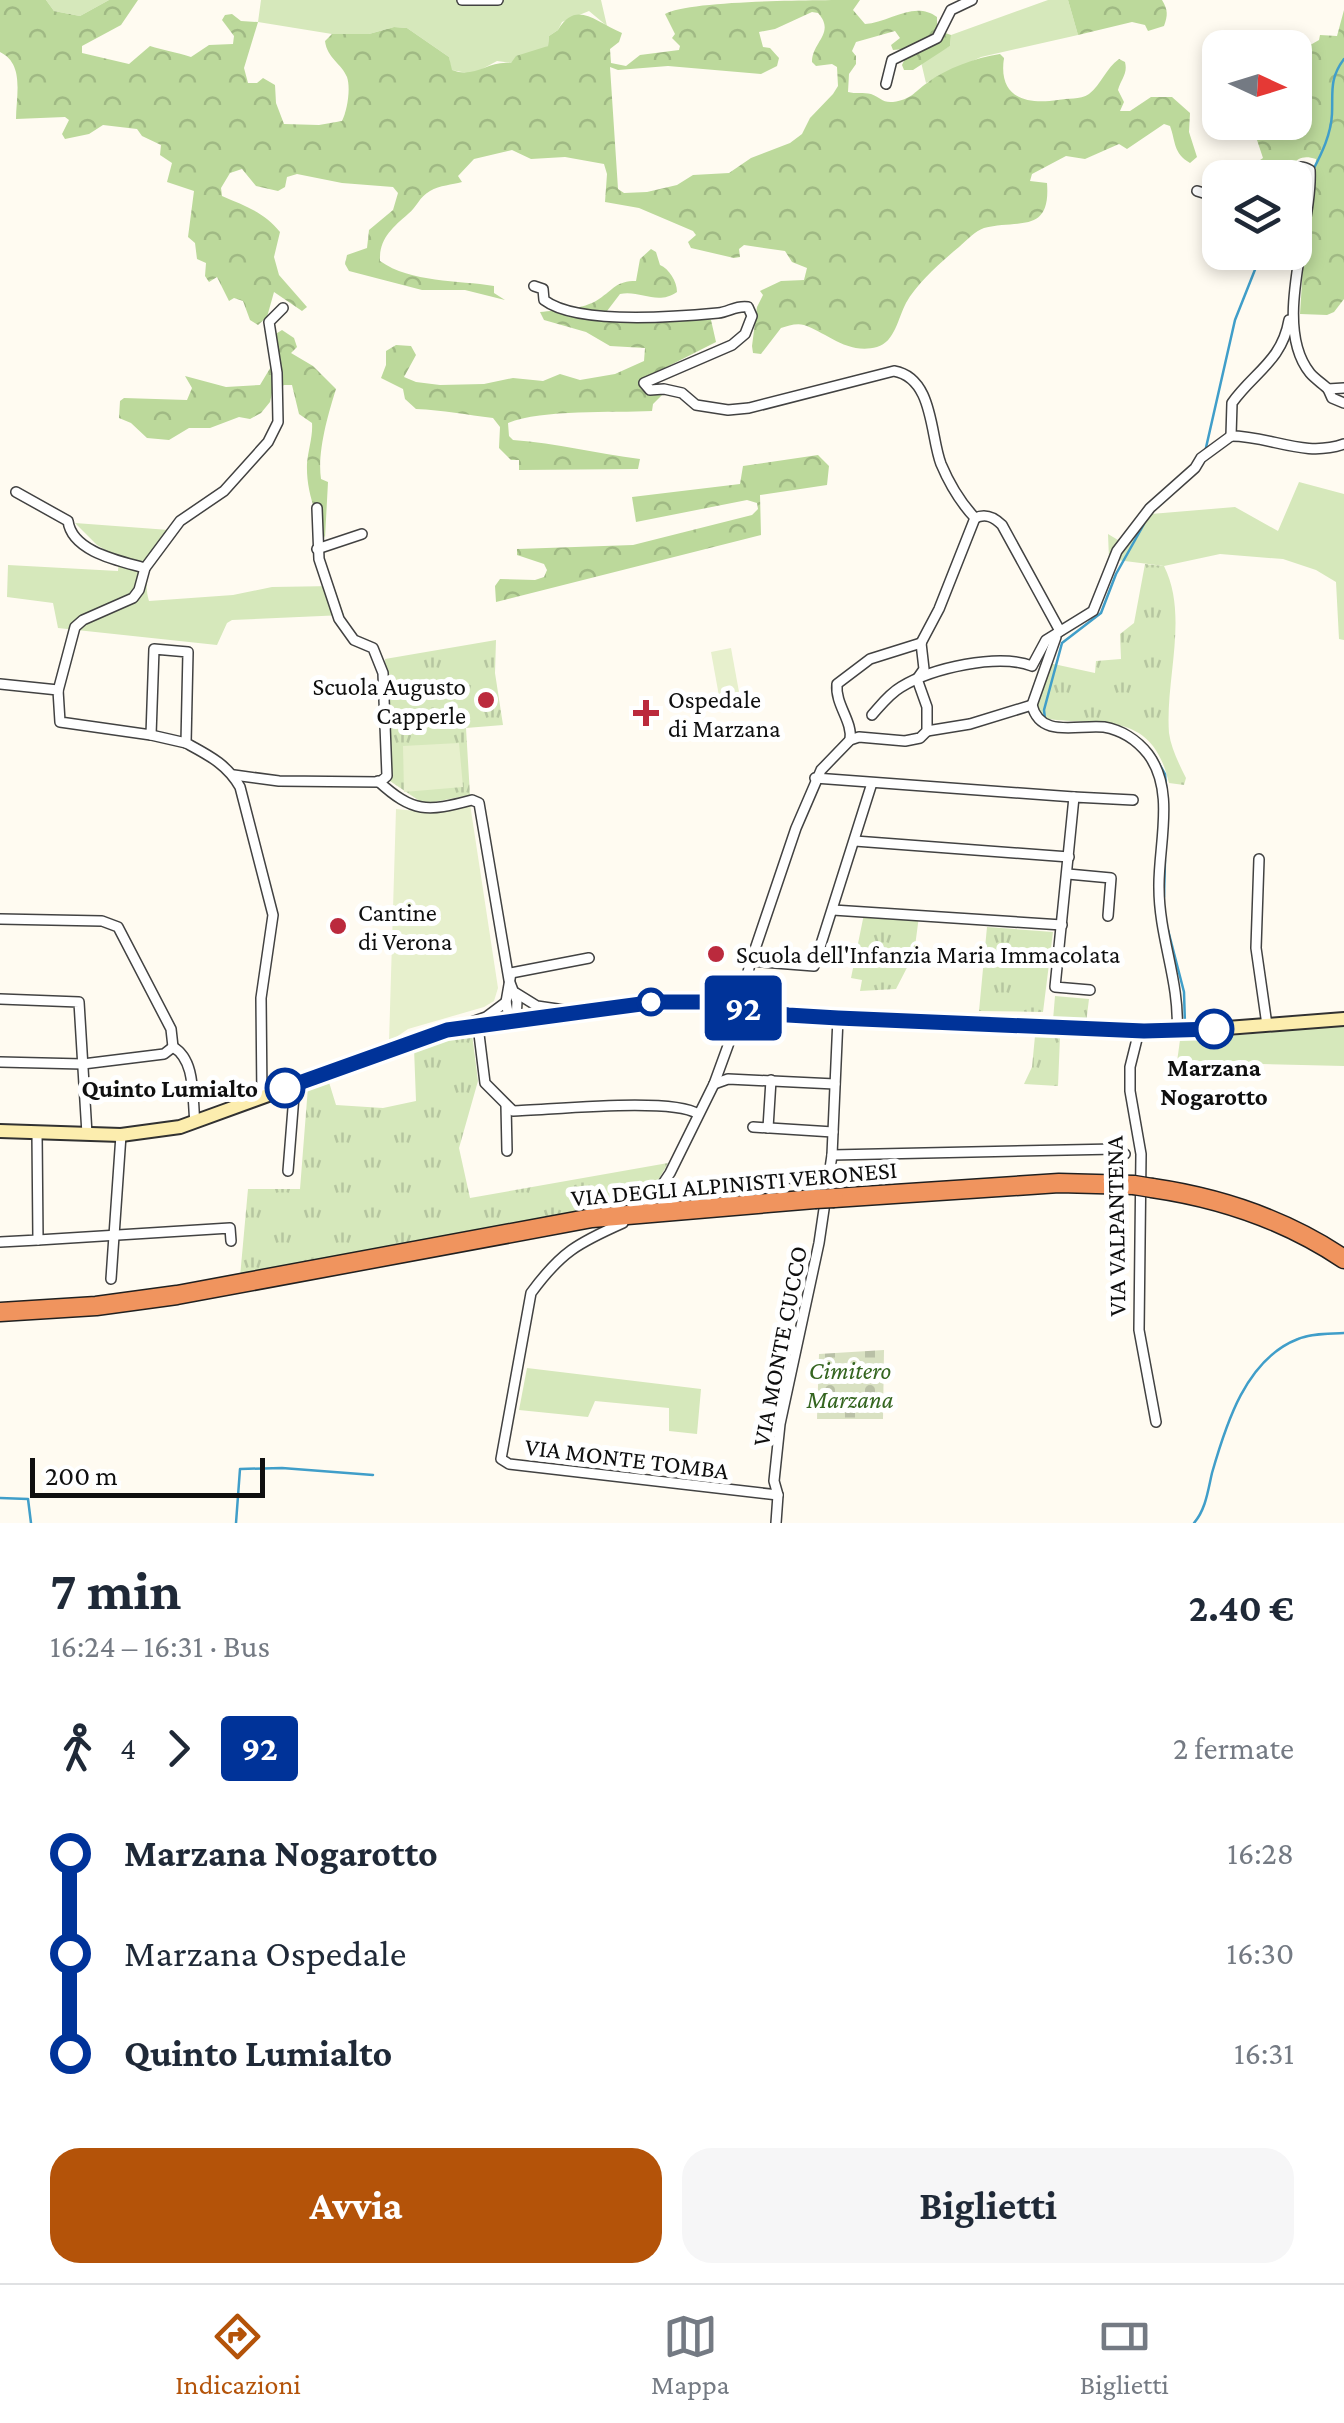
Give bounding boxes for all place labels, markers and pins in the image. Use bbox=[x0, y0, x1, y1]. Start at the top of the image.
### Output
place label: Scuola Augusto Capperle bbox=[313, 673, 466, 730]
place label: Ospedale di Marzana bbox=[668, 686, 781, 742]
marker: Scuola Augusto Capperle bbox=[475, 689, 497, 711]
marker: Ospedale di Marzana bbox=[633, 700, 659, 726]
place label: Cantine di Verona bbox=[358, 899, 453, 955]
marker: Cantine di Verona bbox=[327, 915, 349, 937]
place label: Scuola dell'Infanzia Maria Immacolata bbox=[736, 941, 1121, 968]
marker: Scuola dell'Infanzia Maria Immacolata bbox=[705, 943, 727, 965]
unlabelled marker bbox=[638, 989, 664, 1015]
marker: Marzana Nogarotto bbox=[1195, 1010, 1233, 1048]
place label: Marzana Nogarotto bbox=[1160, 1054, 1268, 1110]
marker: Quinto Lumialto bbox=[266, 1069, 304, 1107]
place label: Quinto Lumialto bbox=[81, 1075, 258, 1102]

